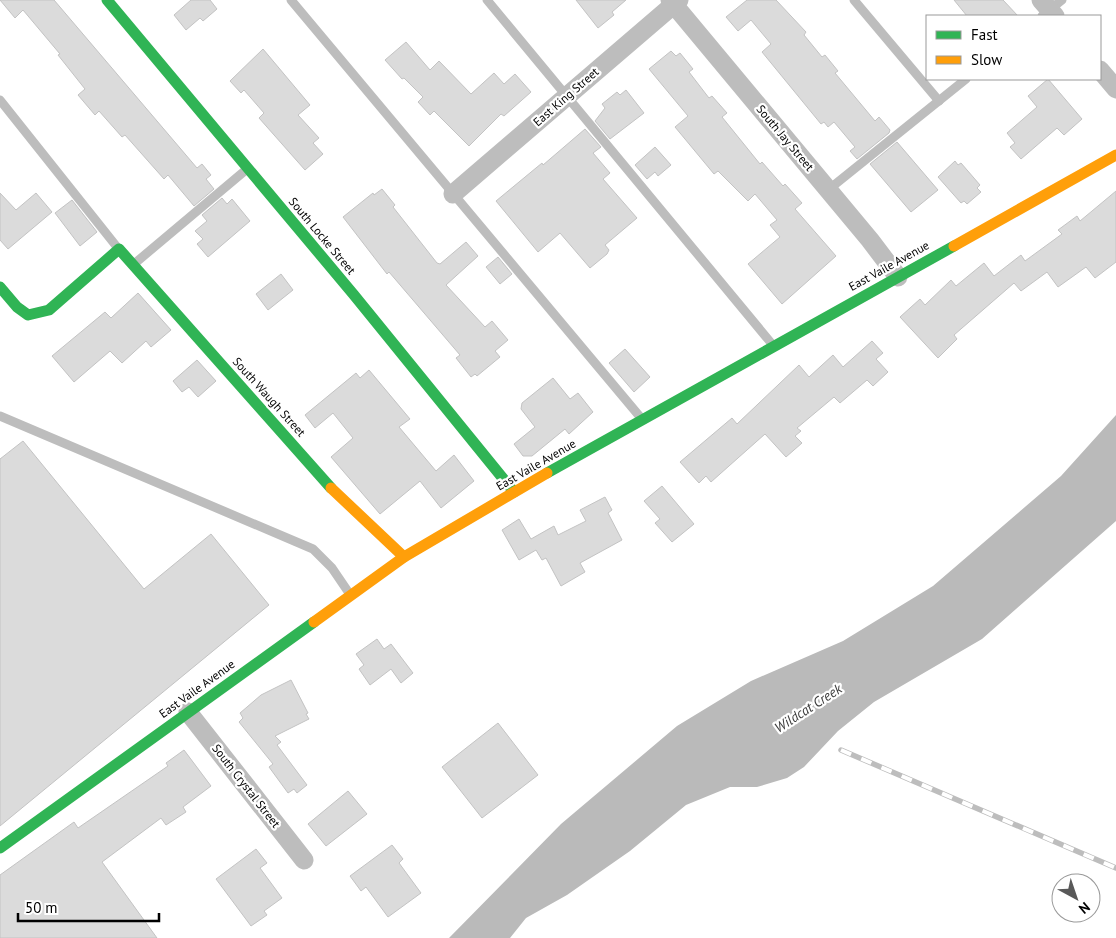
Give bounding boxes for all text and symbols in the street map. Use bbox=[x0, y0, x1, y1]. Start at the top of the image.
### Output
legend bbox=[926, 15, 1101, 80]
text: Fast bbox=[971, 25, 998, 44]
text: Slow bbox=[971, 50, 1002, 69]
street label: East King Street bbox=[530, 64, 602, 129]
street label: South Jay Street bbox=[753, 102, 817, 174]
street label: South Locke Street bbox=[286, 194, 359, 277]
street label: East Vaile Avenue bbox=[846, 237, 932, 294]
street label: South Waugh Street bbox=[230, 354, 309, 439]
street label: East Vaile Avenue bbox=[493, 436, 578, 493]
street label: East Vaile Avenue bbox=[156, 656, 237, 721]
water label: Wildcat Creek bbox=[771, 679, 846, 737]
street label: South Crystal Street bbox=[209, 741, 284, 830]
north arrow bbox=[1051, 873, 1101, 923]
scale bar bbox=[18, 890, 159, 922]
text: 50 m bbox=[25, 898, 58, 917]
text: N bbox=[1075, 898, 1094, 918]

